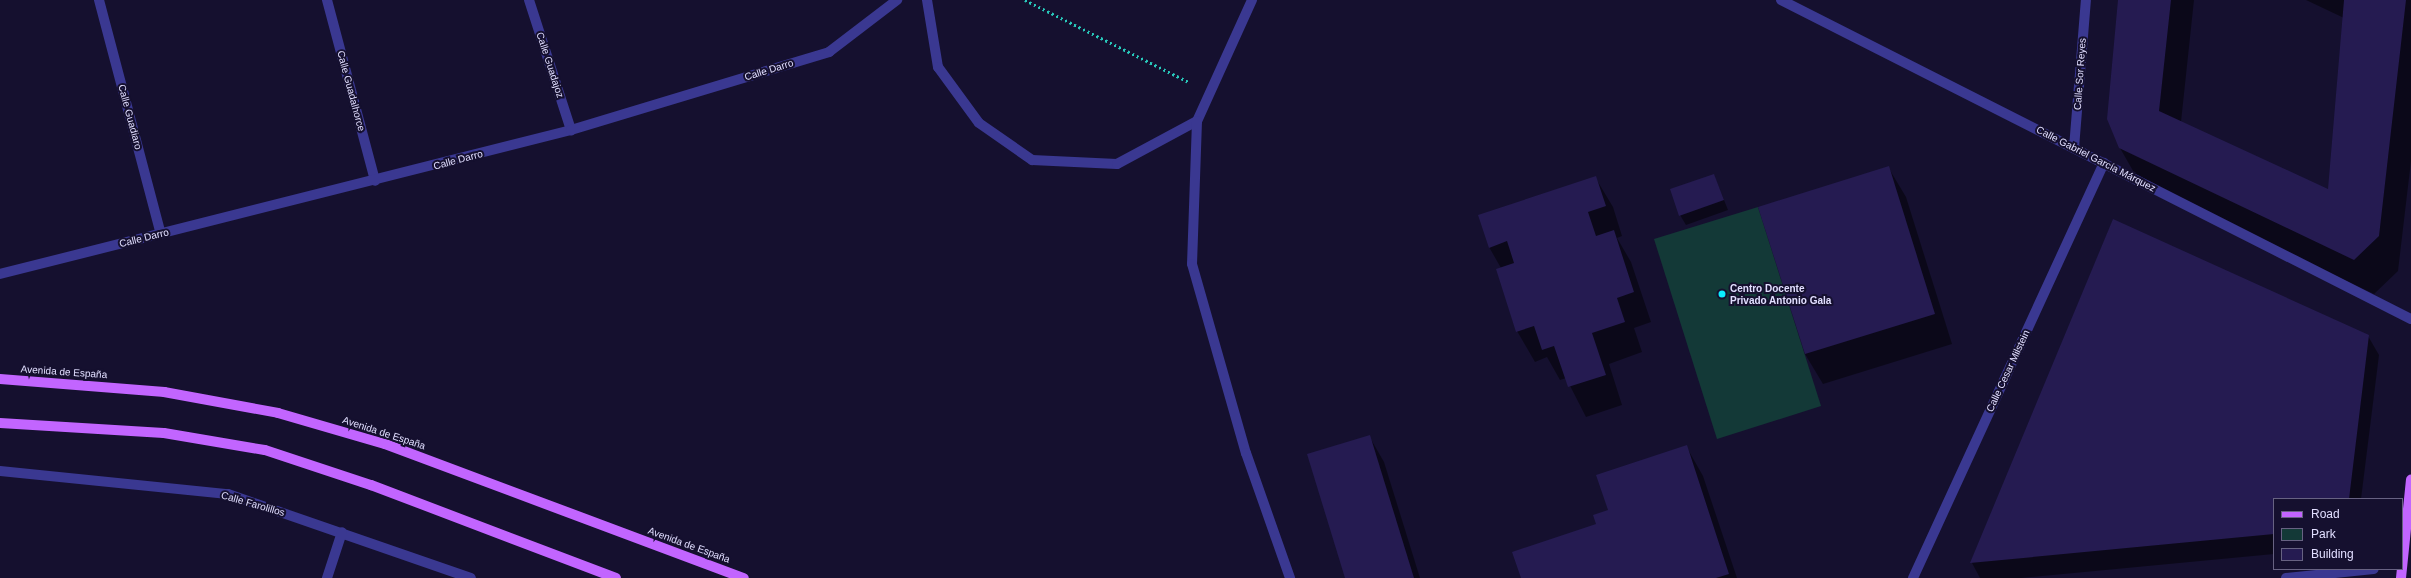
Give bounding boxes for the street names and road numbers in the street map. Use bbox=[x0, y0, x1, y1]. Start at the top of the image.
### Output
street label: Calle Guadajoz bbox=[534, 31, 566, 99]
street label: Calle Sor Reyes bbox=[2071, 38, 2089, 110]
street label: Calle Guadalhorce bbox=[334, 49, 368, 133]
street label: Calle Darro bbox=[743, 57, 795, 83]
street label: Calle Guadiaro bbox=[116, 83, 144, 151]
street label: Calle Gabriel García Márquez bbox=[2034, 124, 2158, 194]
street label: Calle Darro bbox=[432, 148, 484, 172]
street label: Calle Darro bbox=[118, 226, 170, 250]
street label: Calle Cesar Milstein bbox=[1984, 328, 2032, 414]
street label: Avenida de España bbox=[20, 363, 108, 381]
street label: Avenida de España bbox=[341, 414, 427, 452]
street label: Calle Farolillos bbox=[220, 489, 286, 519]
street label: Avenida de España bbox=[646, 525, 732, 565]

